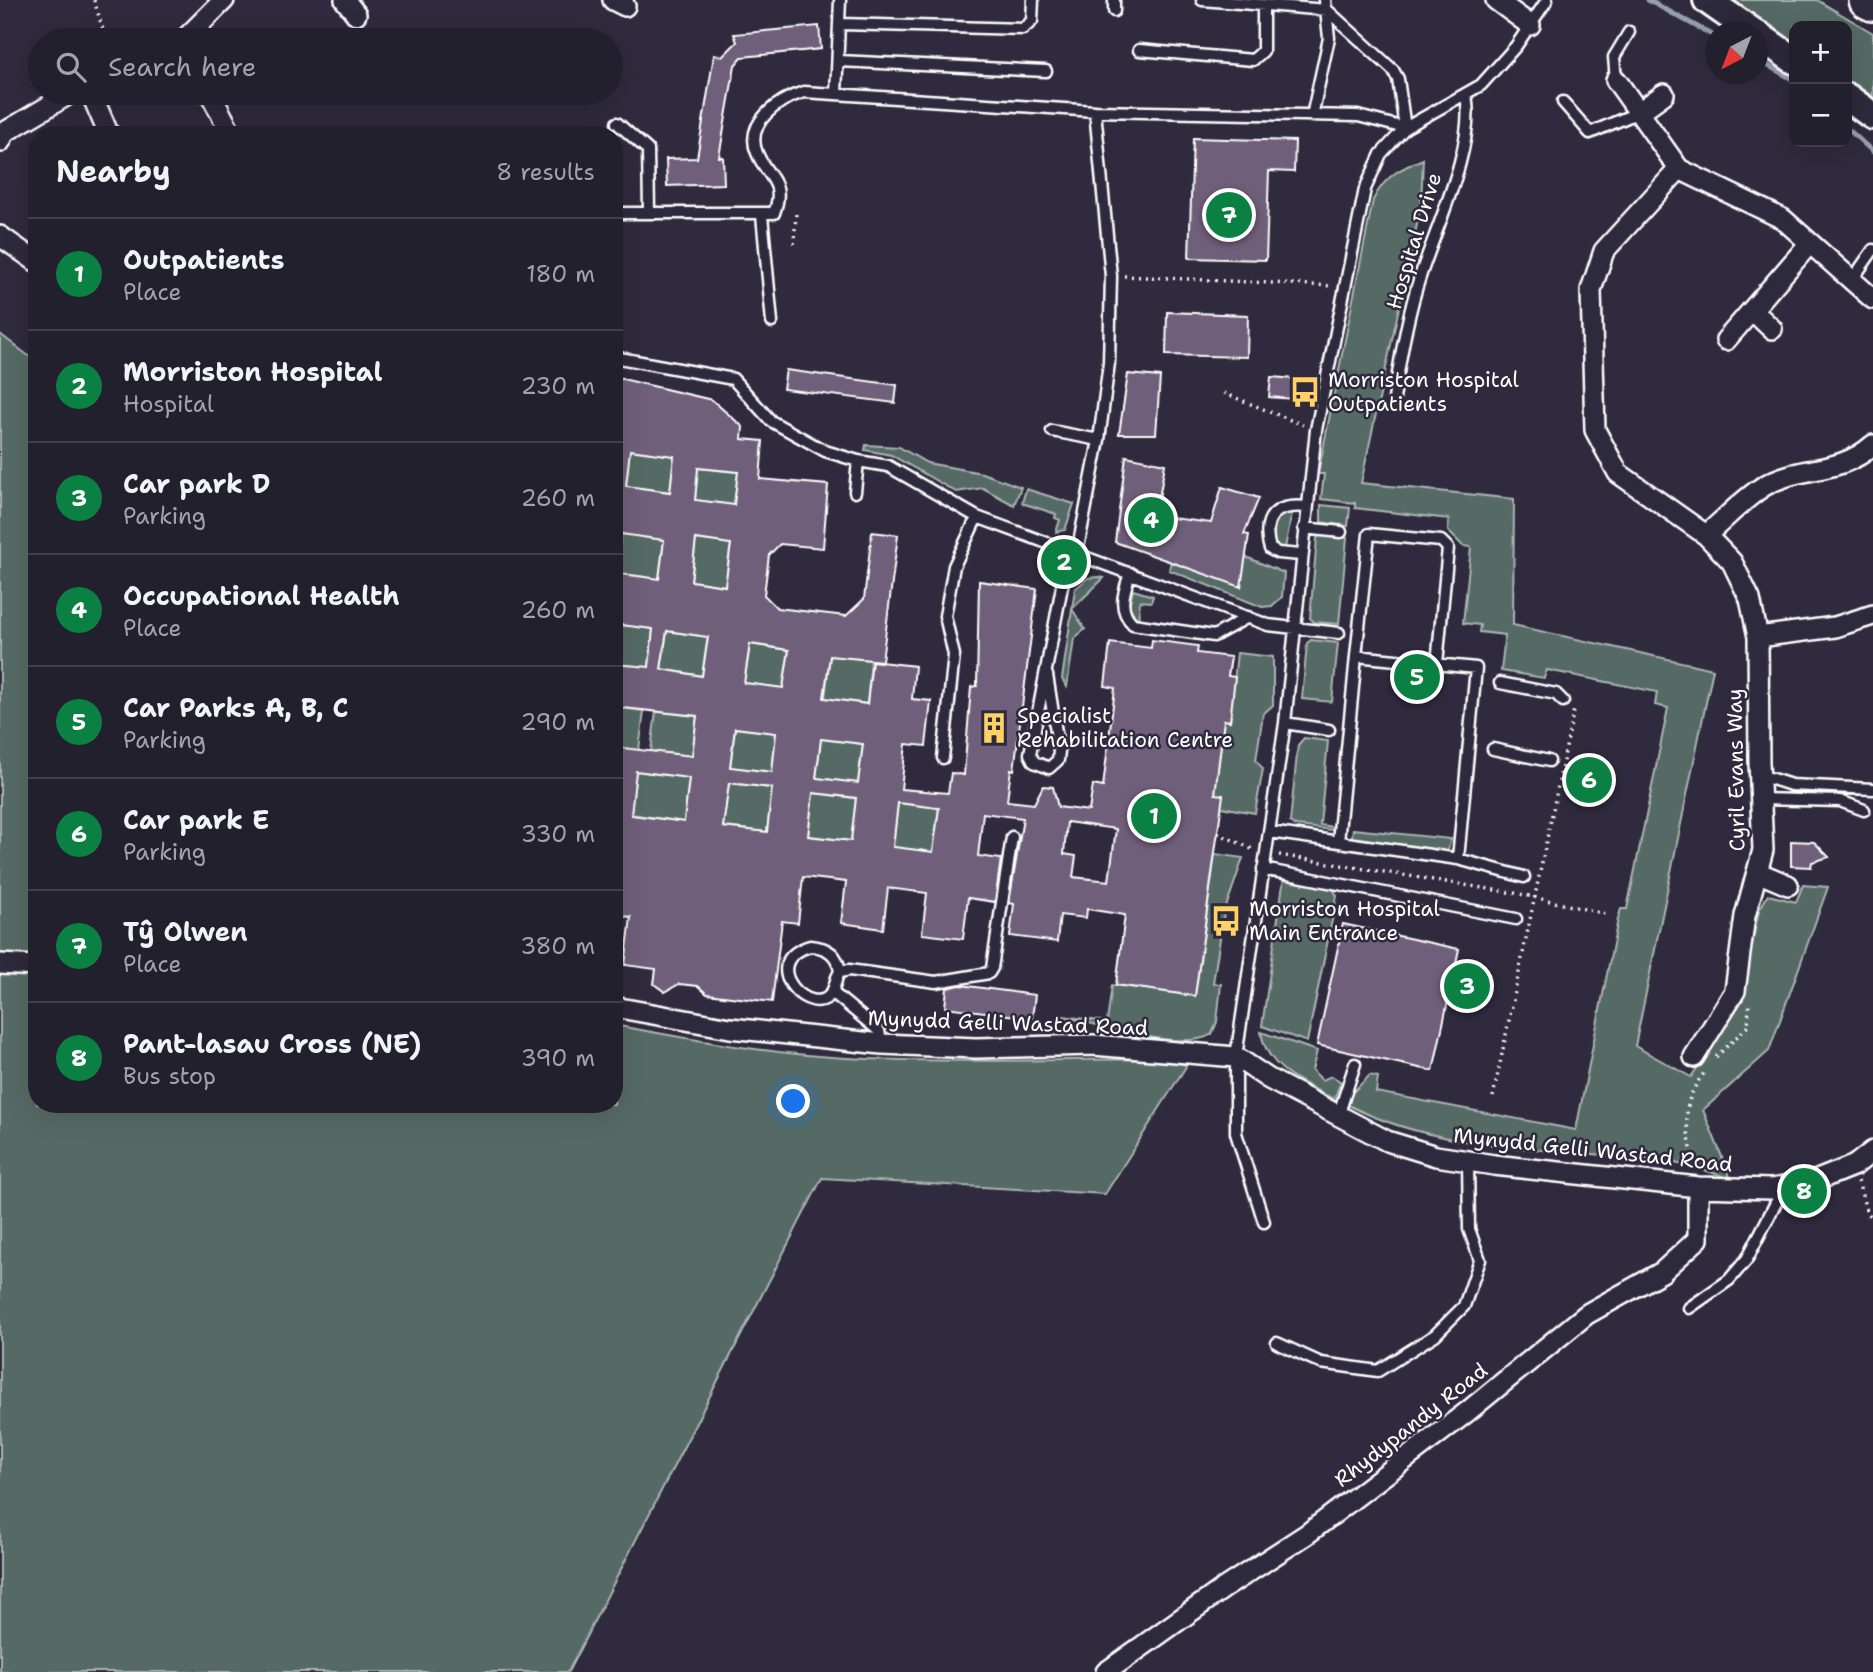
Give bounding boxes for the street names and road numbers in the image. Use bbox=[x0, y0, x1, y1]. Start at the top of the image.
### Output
street label: Hospital Drive bbox=[1380, 169, 1448, 313]
street label: Cyril Evans Way bbox=[1721, 688, 1751, 852]
street label: Mynydd Gelli Wastad Road bbox=[867, 1004, 1149, 1042]
street label: Mynydd Gelli Wastad Road bbox=[1452, 1121, 1734, 1179]
street label: Rhydypandy Road bbox=[1329, 1356, 1493, 1494]

